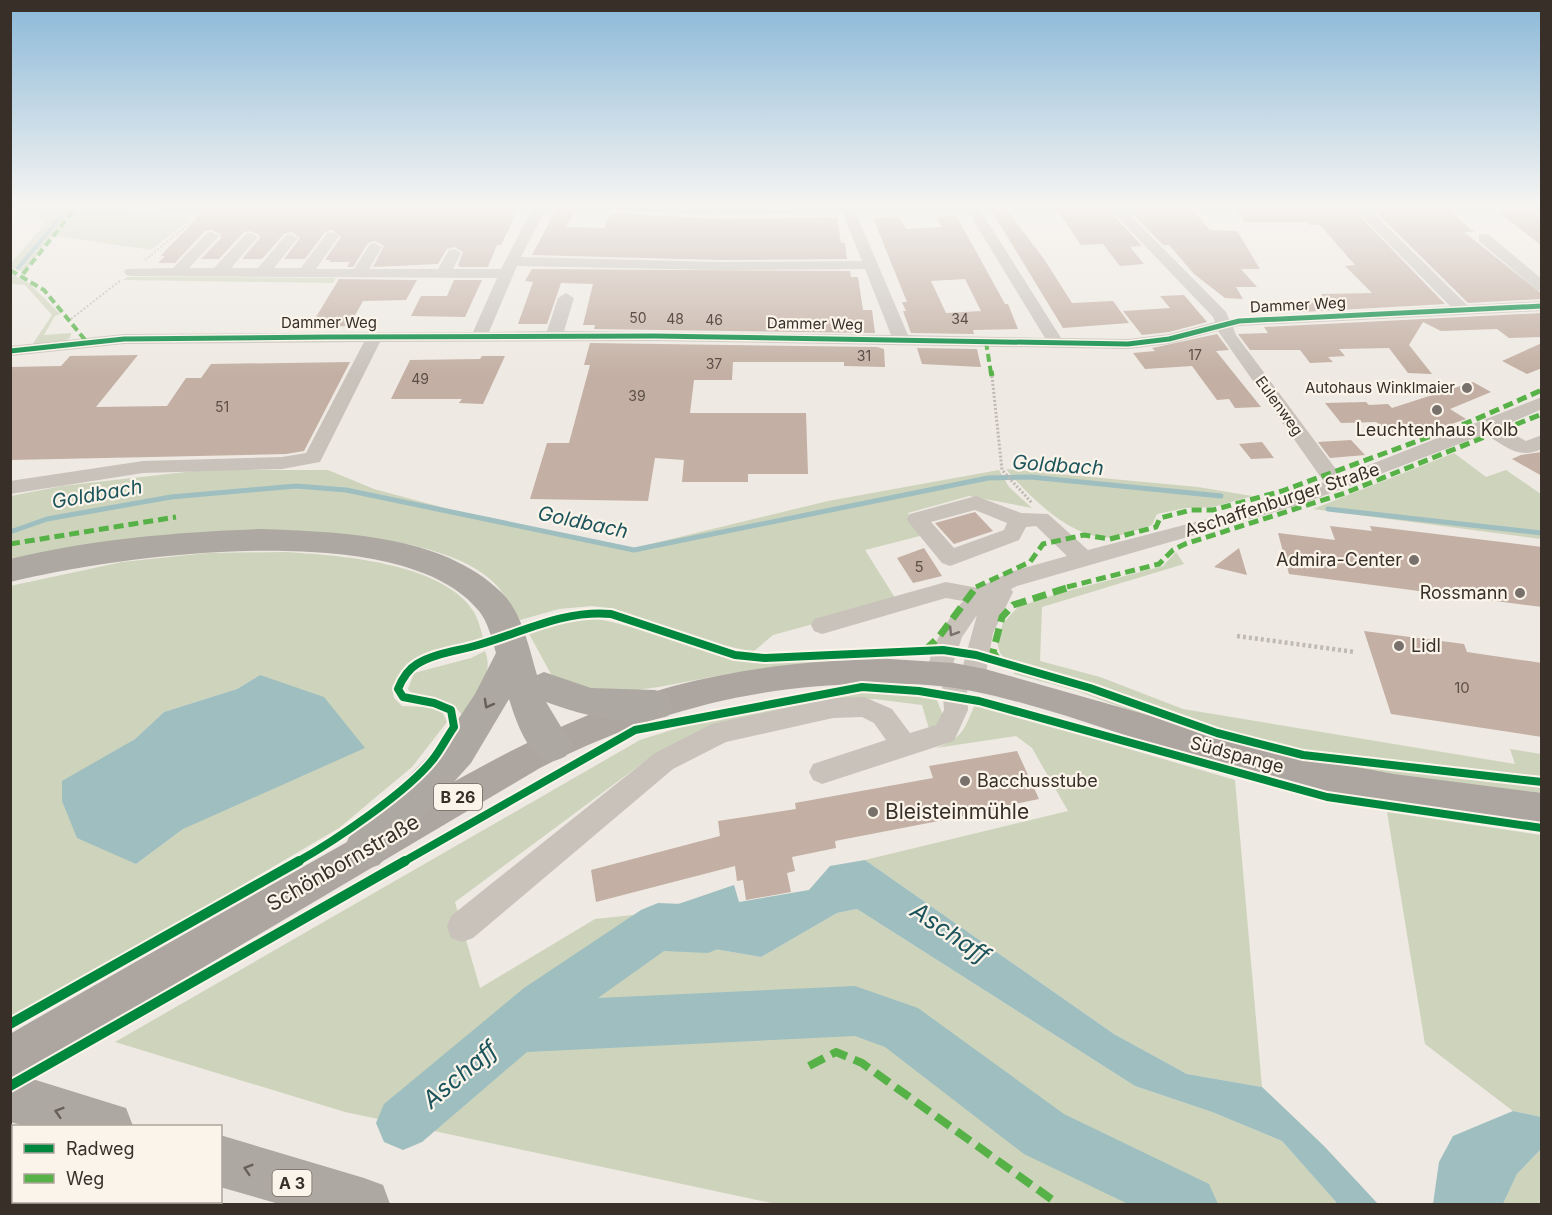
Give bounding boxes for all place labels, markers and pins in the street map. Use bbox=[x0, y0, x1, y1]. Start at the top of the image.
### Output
place label: Autohaus Winklmaier bbox=[1305, 378, 1455, 397]
marker: Autohaus Winklmaier bbox=[1460, 381, 1474, 395]
marker: Leuchtenhaus Kolb bbox=[1430, 403, 1444, 417]
place label: Leuchtenhaus Kolb bbox=[1356, 419, 1518, 440]
place label: Admira-Center bbox=[1276, 549, 1402, 570]
marker: Admira-Center bbox=[1407, 553, 1421, 567]
place label: Rossmann bbox=[1420, 582, 1508, 603]
marker: Rossmann bbox=[1513, 586, 1527, 600]
place label: Lidl bbox=[1411, 635, 1441, 656]
marker: Lidl bbox=[1392, 639, 1406, 653]
place label: Bacchusstube bbox=[977, 770, 1098, 791]
marker: Bacchusstube bbox=[958, 774, 972, 788]
place label: Bleisteinmühle bbox=[885, 799, 1029, 824]
marker: Bleisteinmühle bbox=[866, 805, 880, 819]

